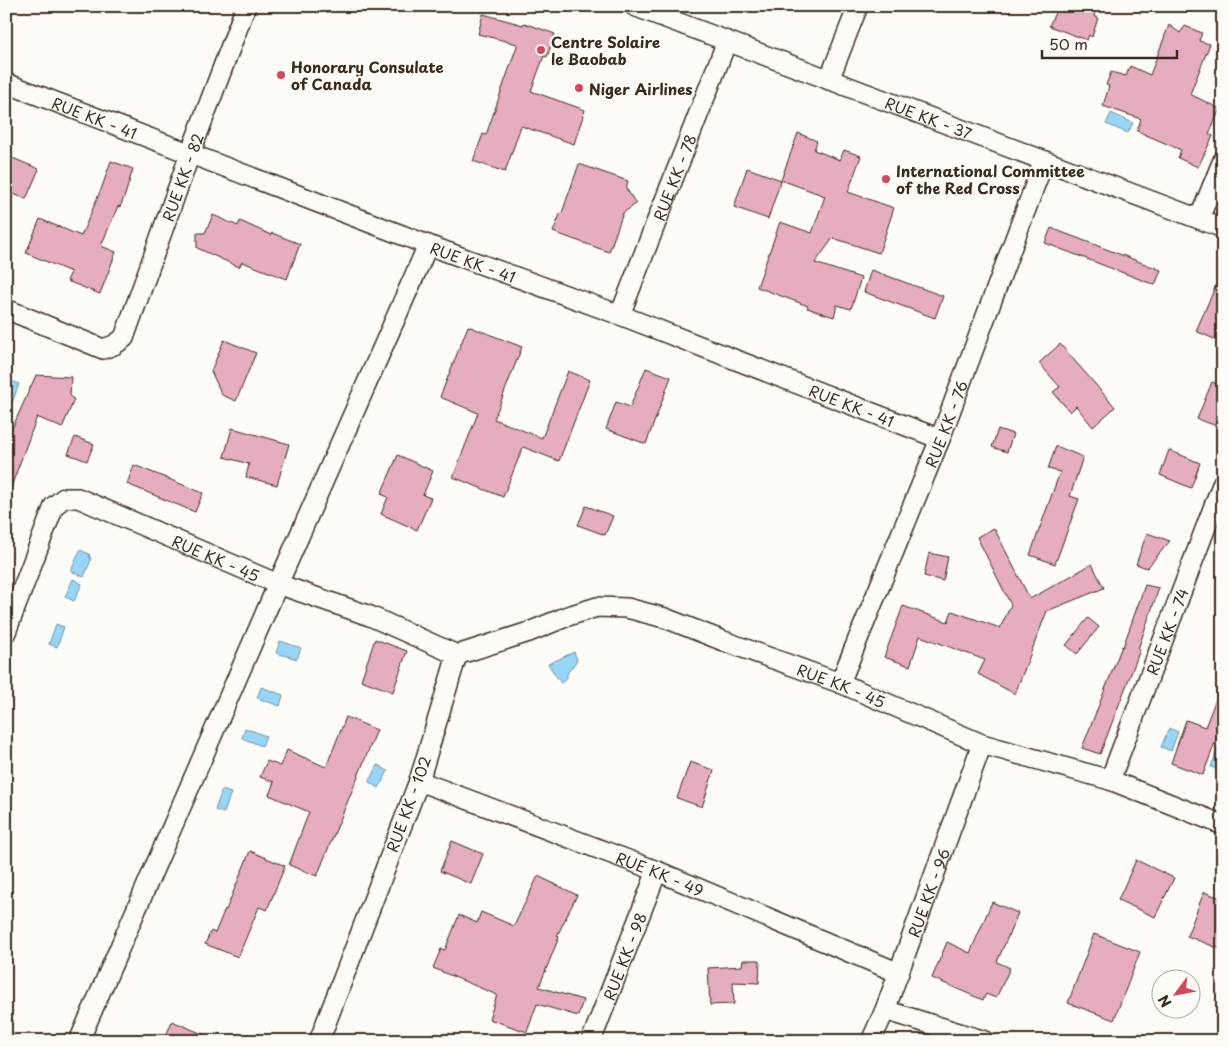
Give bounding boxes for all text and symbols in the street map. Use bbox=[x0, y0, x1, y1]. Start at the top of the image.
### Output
scale bar bbox=[1042, 28, 1176, 60]
place label: Centre Solaire le Baobab bbox=[551, 30, 660, 70]
text: 50 m bbox=[1049, 32, 1088, 55]
marker: Centre Solaire le Baobab bbox=[535, 44, 547, 56]
place label: Honorary Consulate of Canada bbox=[291, 55, 444, 95]
marker: Honorary Consulate of Canada bbox=[275, 69, 287, 81]
place label: Niger Airlines bbox=[589, 77, 692, 100]
marker: Niger Airlines bbox=[573, 82, 585, 94]
street label: RUE KK - 41 bbox=[49, 90, 141, 144]
street label: RUE KK - 37 bbox=[882, 90, 976, 144]
street label: RUE KK - 82 bbox=[155, 129, 208, 224]
street label: RUE KK - 78 bbox=[647, 130, 701, 224]
place label: International Committee of the Red Cross bbox=[896, 159, 1085, 199]
marker: International Committee of the Red Cross bbox=[880, 173, 892, 185]
street label: RUE KK - 41 bbox=[427, 235, 519, 288]
street label: RUE KK - 76 bbox=[918, 377, 973, 471]
street label: RUE KK - 41 bbox=[806, 378, 898, 432]
street label: RUE KK - 45 bbox=[169, 528, 264, 586]
street label: RUE KK - 74 bbox=[1139, 584, 1193, 678]
street label: RUE KK - 45 bbox=[794, 657, 889, 713]
street label: RUE KK - 102 bbox=[380, 753, 436, 855]
street label: RUE KK - 49 bbox=[613, 845, 707, 901]
street label: RUE KK - 96 bbox=[901, 845, 955, 940]
street label: RUE KK - 98 bbox=[596, 909, 651, 1003]
north arrow bbox=[1152, 970, 1202, 1020]
text: N bbox=[1153, 991, 1176, 1011]

